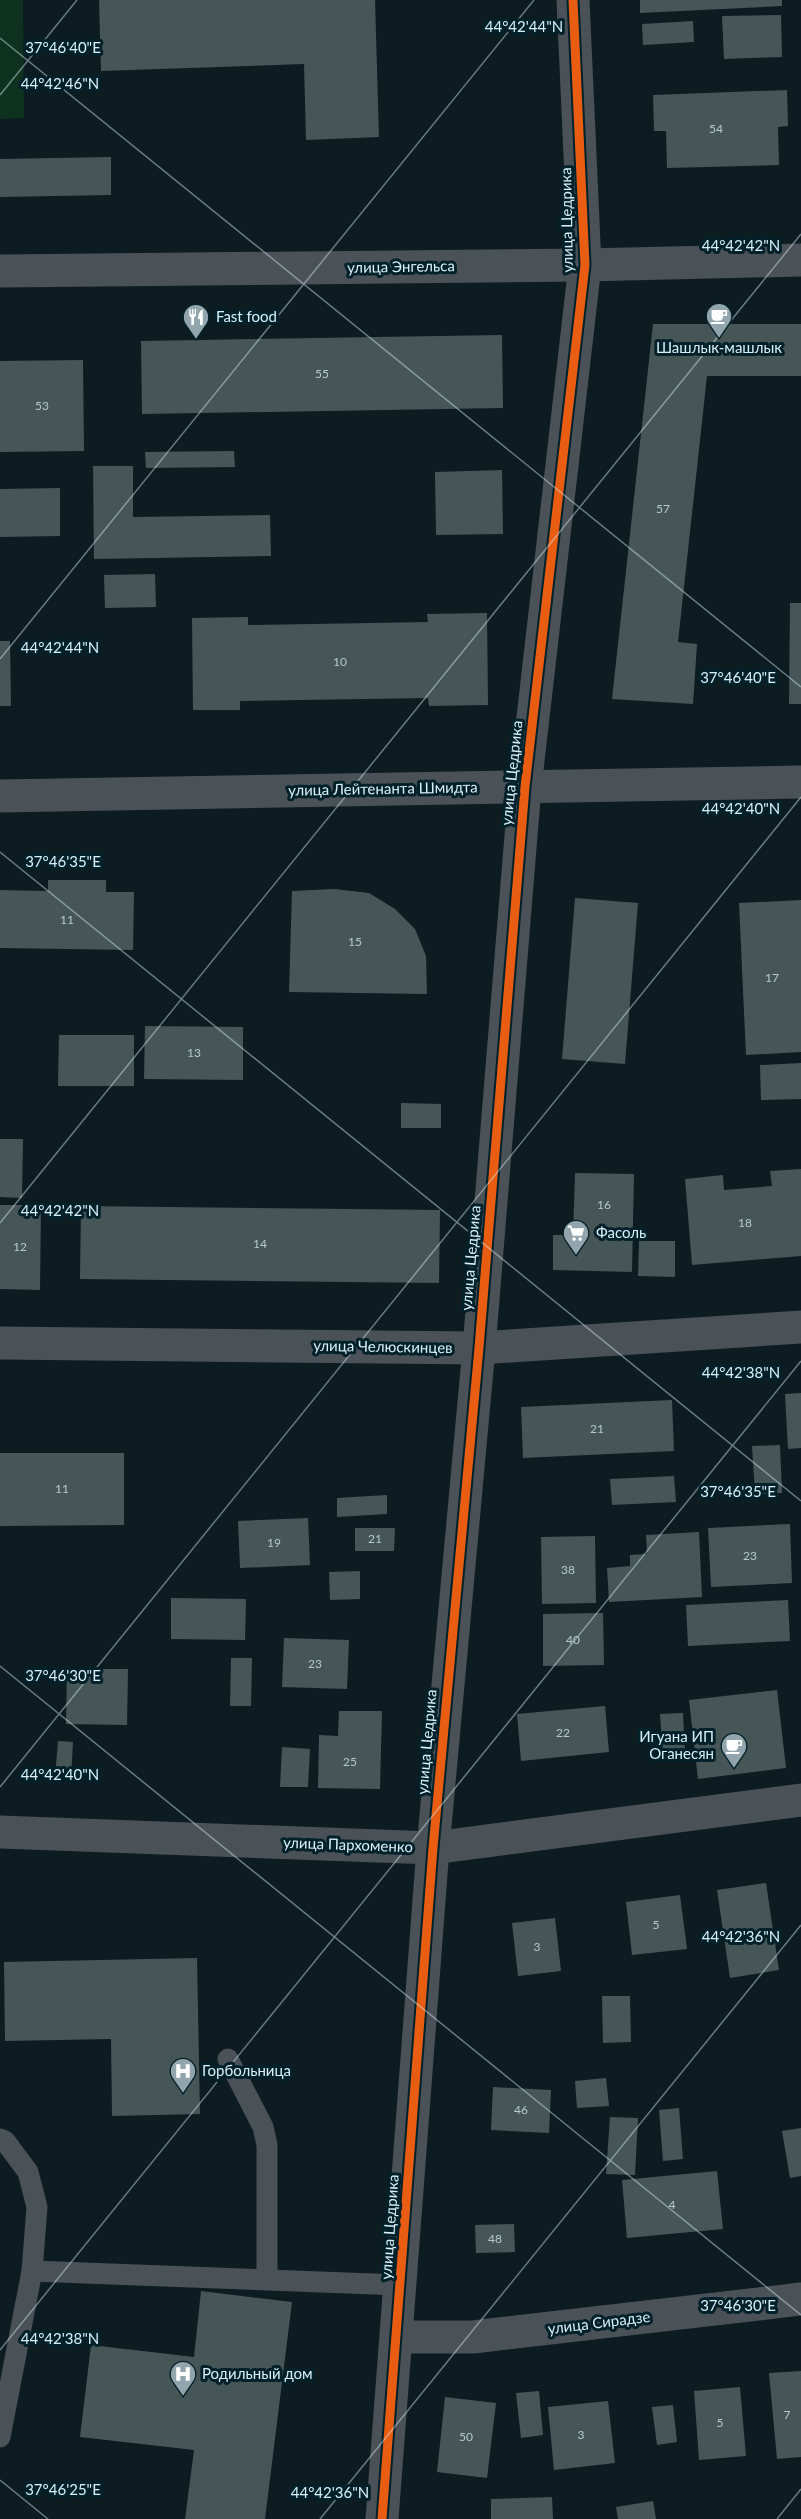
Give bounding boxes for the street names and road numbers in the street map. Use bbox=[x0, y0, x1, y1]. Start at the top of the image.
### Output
street label: улица Цедрика bbox=[556, 167, 576, 273]
street label: улица Энгельса bbox=[347, 256, 455, 276]
street label: улица Цедрика bbox=[497, 720, 525, 826]
street label: улица Лейтенанта Шмидта bbox=[288, 777, 478, 799]
street label: улица Цедрика bbox=[456, 1205, 484, 1311]
street label: улица Челюскинцев bbox=[313, 1336, 453, 1356]
street label: улица Цедрика bbox=[412, 1689, 440, 1795]
street label: улица Пархоменко bbox=[283, 1833, 413, 1855]
street label: улица Цедрика bbox=[376, 2174, 402, 2280]
street label: улица Сирадзе bbox=[547, 2307, 651, 2337]

